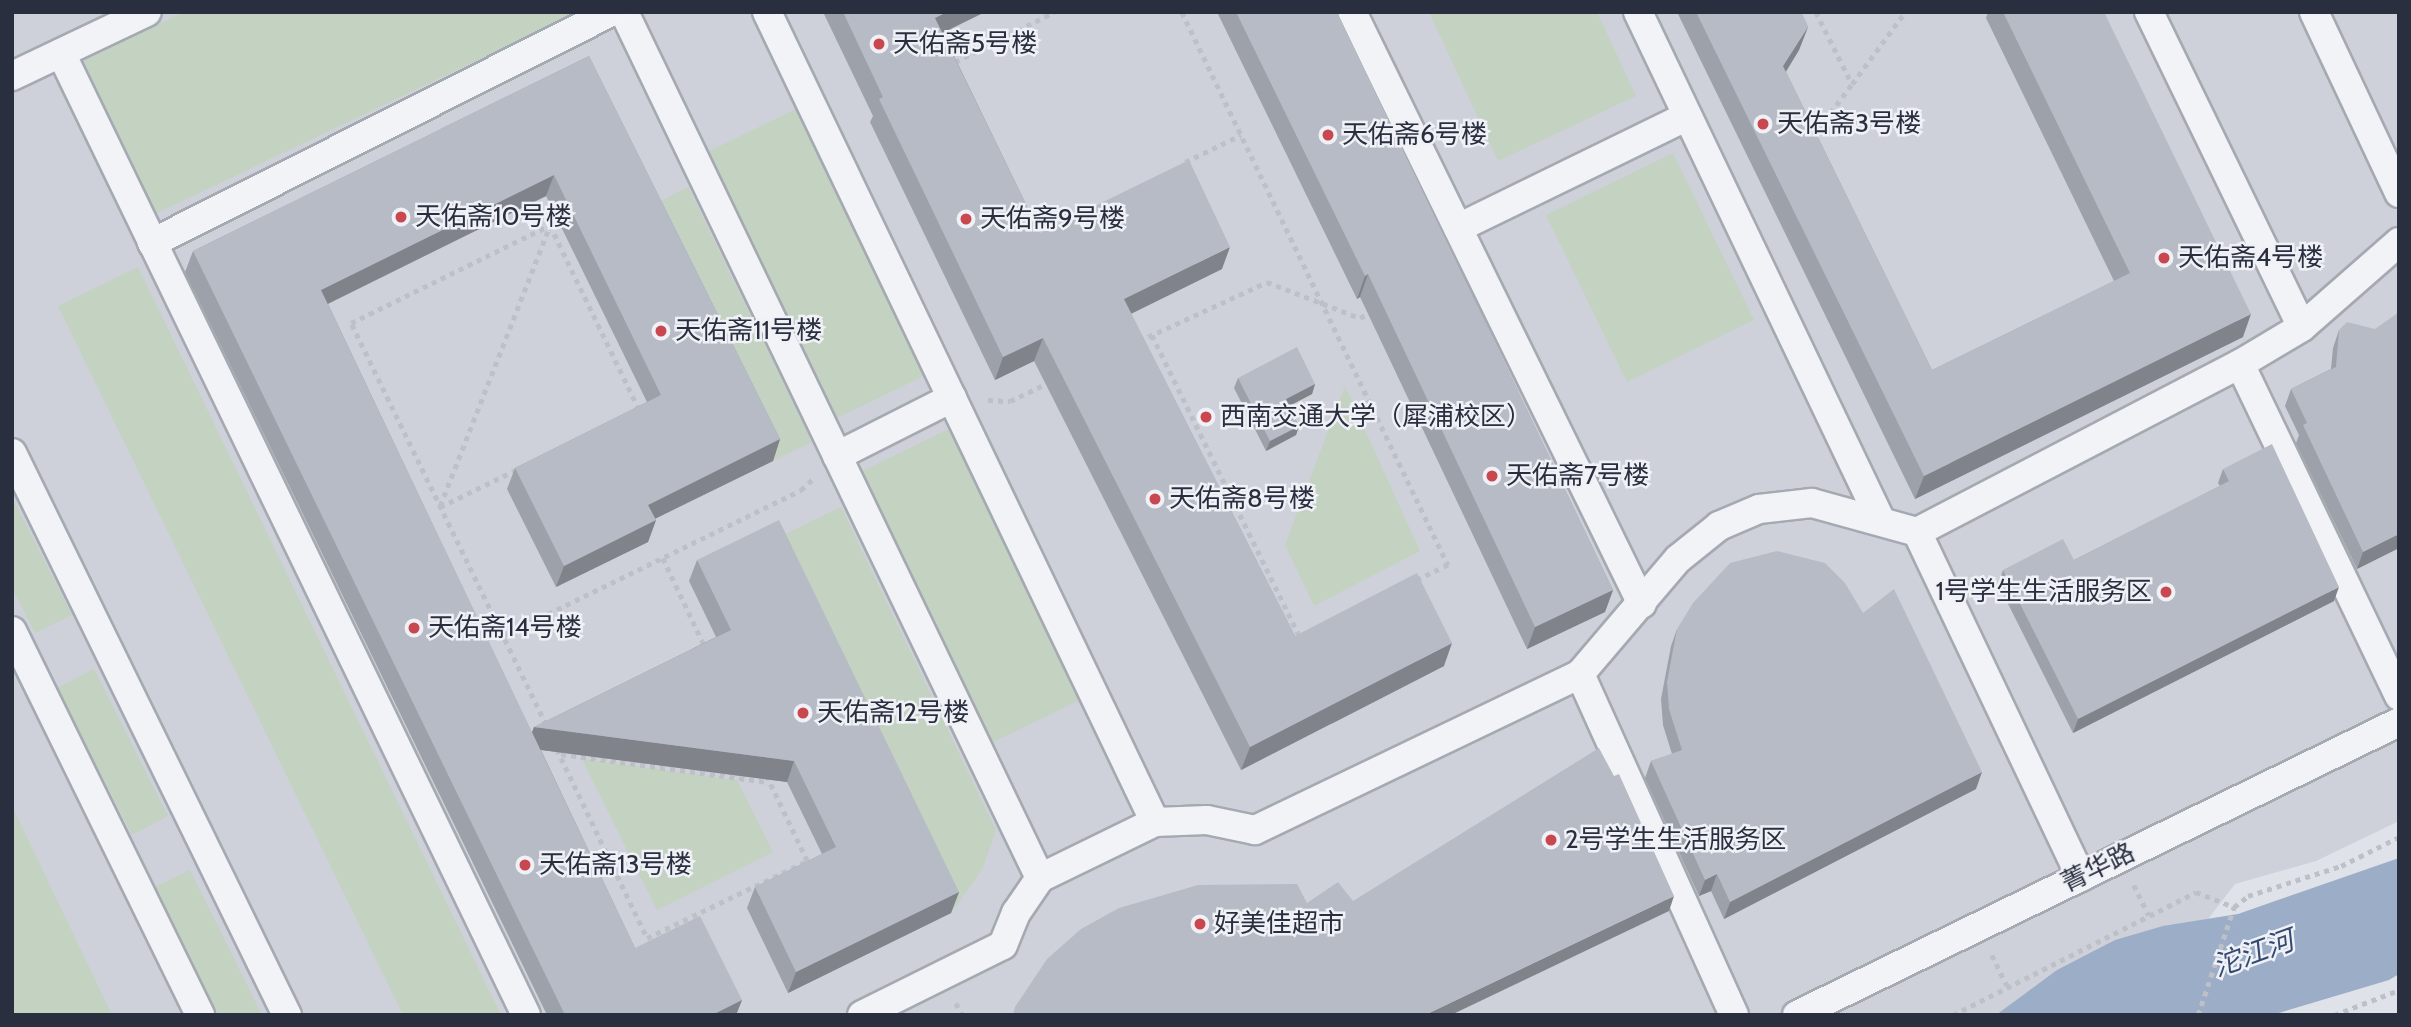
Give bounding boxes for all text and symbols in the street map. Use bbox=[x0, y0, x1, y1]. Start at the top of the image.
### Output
place label: 天佑斋5号楼 bbox=[893, 28, 1037, 60]
marker: 天佑斋5号楼 bbox=[871, 36, 887, 52]
place label: 天佑斋3号楼 bbox=[1777, 108, 1921, 140]
marker: 天佑斋3号楼 bbox=[1755, 116, 1771, 132]
place label: 天佑斋6号楼 bbox=[1342, 119, 1487, 151]
marker: 天佑斋6号楼 bbox=[1320, 127, 1336, 143]
place label: 天佑斋10号楼 bbox=[415, 201, 572, 233]
place label: 天佑斋9号楼 bbox=[980, 203, 1125, 235]
marker: 天佑斋10号楼 bbox=[393, 209, 409, 225]
marker: 天佑斋9号楼 bbox=[958, 211, 974, 227]
place label: 天佑斋4号楼 bbox=[2178, 242, 2323, 274]
marker: 天佑斋4号楼 bbox=[2156, 250, 2172, 266]
place label: 天佑斋11号楼 bbox=[675, 315, 822, 347]
marker: 天佑斋11号楼 bbox=[653, 323, 669, 339]
place label: 西南交通大学（犀浦校区） bbox=[1220, 401, 1532, 433]
marker: 西南交通大学（犀浦校区） bbox=[1198, 409, 1214, 425]
place label: 天佑斋7号楼 bbox=[1506, 460, 1649, 492]
marker: 天佑斋7号楼 bbox=[1484, 468, 1500, 484]
place label: 天佑斋8号楼 bbox=[1169, 483, 1315, 515]
marker: 天佑斋8号楼 bbox=[1147, 491, 1163, 507]
place label: 1号学生生活服务区 bbox=[1936, 576, 2152, 608]
marker: 1号学生生活服务区 bbox=[2158, 584, 2174, 600]
place label: 天佑斋14号楼 bbox=[428, 612, 582, 644]
marker: 天佑斋14号楼 bbox=[406, 620, 422, 636]
place label: 天佑斋12号楼 bbox=[817, 697, 969, 729]
marker: 天佑斋12号楼 bbox=[795, 705, 811, 721]
place label: 2号学生生活服务区 bbox=[1565, 824, 1787, 856]
marker: 2号学生生活服务区 bbox=[1543, 832, 1559, 848]
street label: 菁华路 bbox=[2056, 837, 2140, 899]
place label: 天佑斋13号楼 bbox=[539, 849, 692, 881]
marker: 天佑斋13号楼 bbox=[517, 857, 533, 873]
place label: 好美佳超市 bbox=[1214, 908, 1344, 940]
marker: 好美佳超市 bbox=[1192, 916, 1208, 932]
water label: 沱江河 bbox=[2208, 923, 2298, 983]

